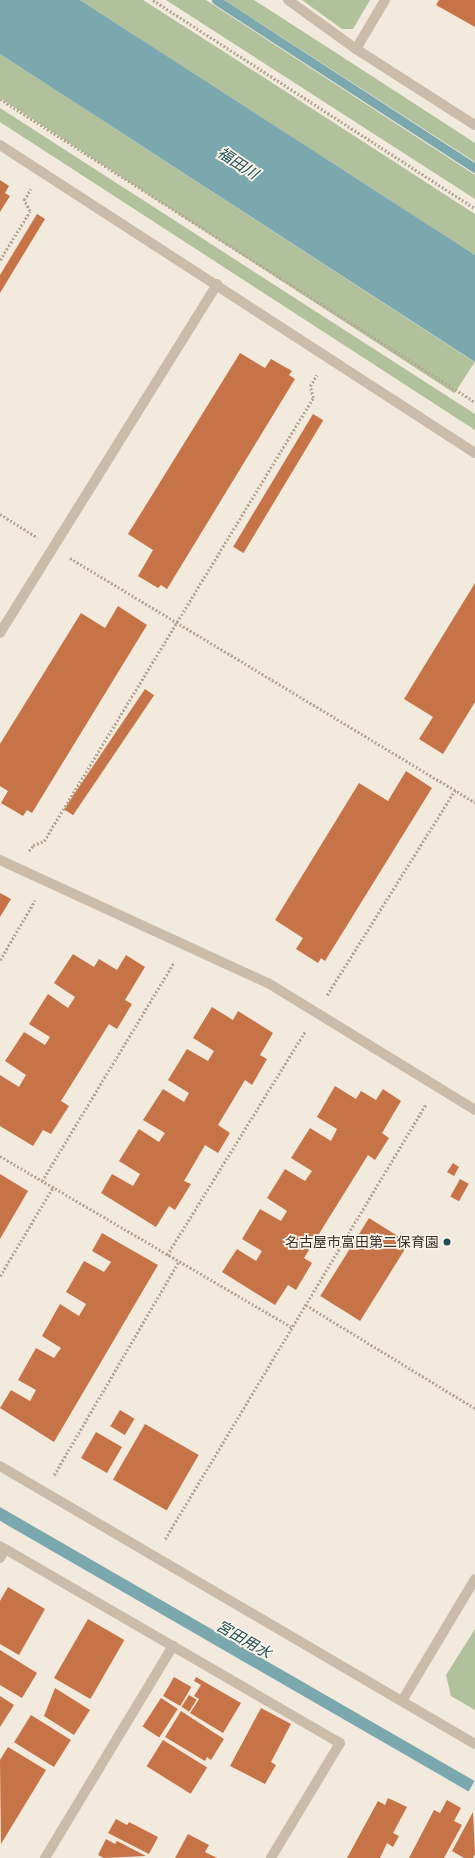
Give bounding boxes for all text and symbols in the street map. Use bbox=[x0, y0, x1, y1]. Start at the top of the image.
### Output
water label: 福田川 bbox=[214, 143, 262, 183]
place label: 名古屋市富田第二保育園 bbox=[285, 1234, 439, 1250]
marker: 名古屋市富田第二保育園 bbox=[442, 1237, 452, 1247]
water label: 宮田用水 bbox=[214, 1616, 274, 1662]

